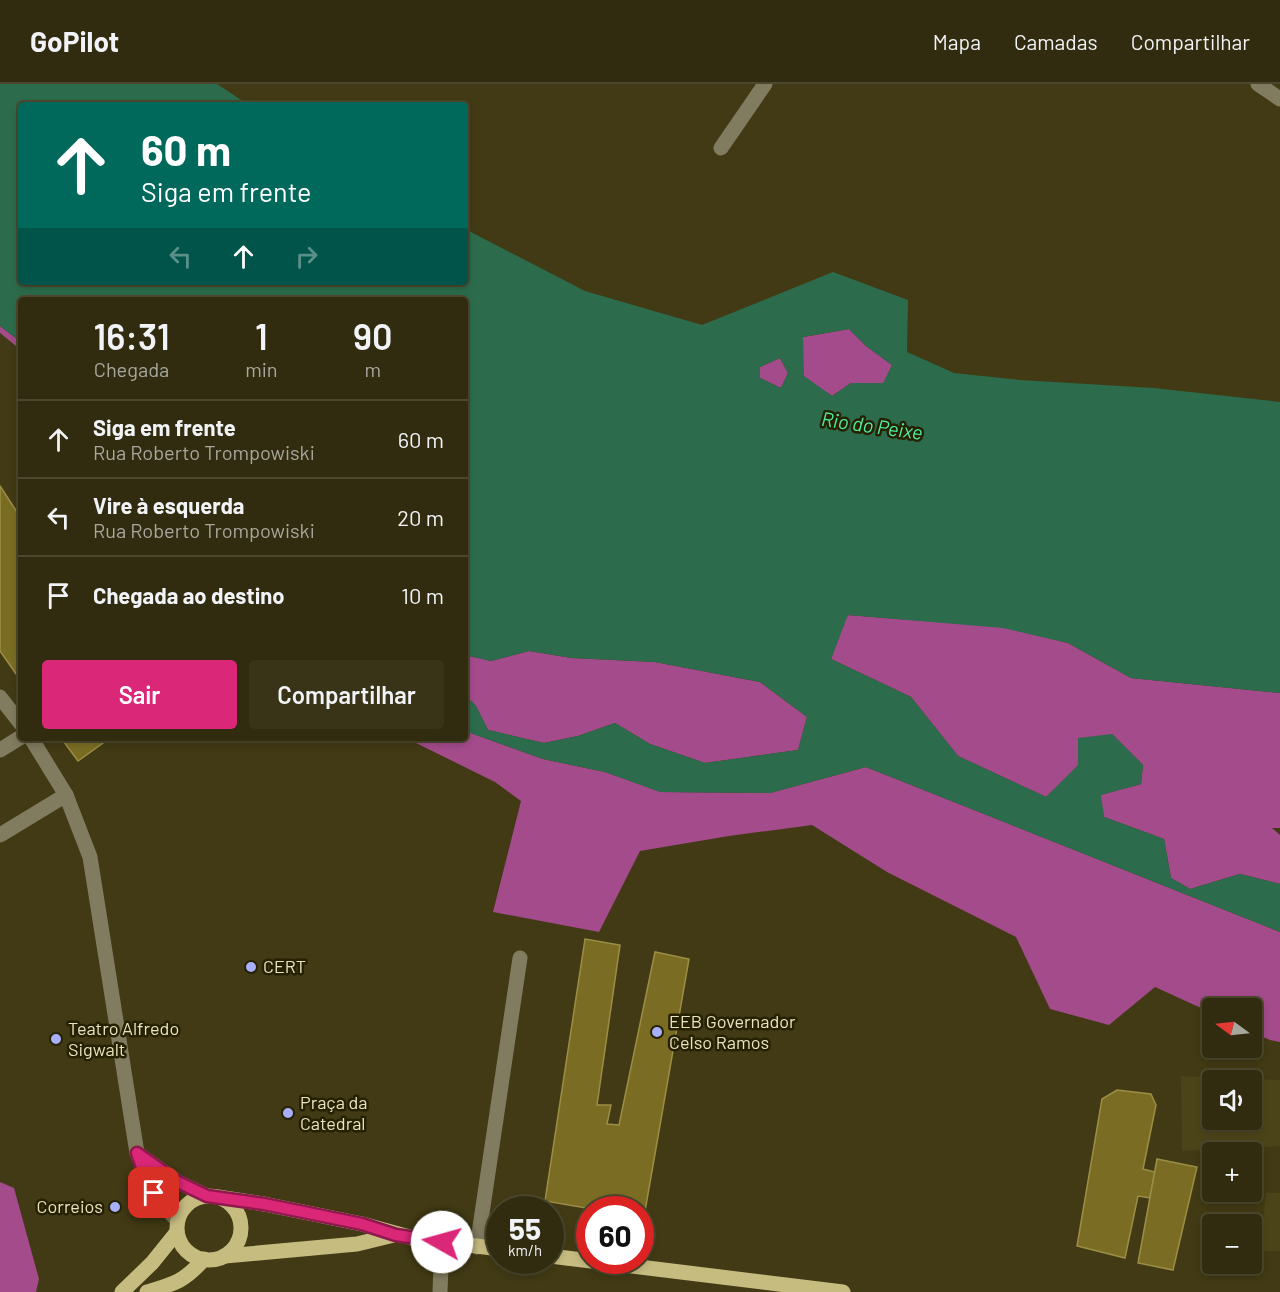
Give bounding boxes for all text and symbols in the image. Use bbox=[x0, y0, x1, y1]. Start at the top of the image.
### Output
text: GoPilot bbox=[30, 24, 119, 58]
text: Mapa bbox=[933, 29, 981, 54]
text: Camadas bbox=[1014, 29, 1098, 54]
text: Compartilhar bbox=[1131, 29, 1250, 54]
text: 60 m bbox=[141, 124, 231, 174]
icon: ahead bbox=[42, 126, 120, 204]
text: Siga em frente bbox=[141, 175, 311, 207]
icon: left bbox=[164, 240, 197, 273]
icon: ahead bbox=[227, 240, 260, 273]
icon: right bbox=[290, 240, 323, 273]
text: 16:31 bbox=[93, 314, 170, 357]
text: 1 bbox=[255, 314, 268, 357]
text: 90 bbox=[353, 314, 393, 357]
text: Chegada bbox=[94, 357, 169, 381]
text: min bbox=[245, 357, 278, 381]
text: m bbox=[365, 357, 381, 381]
water label: Rio do Peixe bbox=[820, 406, 924, 444]
text: Siga em frente bbox=[93, 414, 236, 440]
icon: ahead bbox=[42, 423, 75, 456]
text: 60 m bbox=[398, 426, 444, 452]
text: Rua Roberto Trompowiski bbox=[93, 440, 315, 464]
text: Vire à esquerda bbox=[93, 492, 244, 518]
icon: left bbox=[42, 501, 75, 534]
text: 20 m bbox=[397, 504, 444, 530]
text: Rua Roberto Trompowiski bbox=[93, 518, 315, 542]
icon: arrive bbox=[42, 579, 75, 612]
text: Chegada ao destino bbox=[93, 582, 284, 608]
text: 10 m bbox=[401, 582, 444, 608]
button: Sair bbox=[42, 660, 237, 729]
button: Compartilhar bbox=[249, 660, 444, 729]
place label: CERT bbox=[263, 955, 306, 977]
marker: CERT bbox=[244, 960, 258, 974]
north arrow bbox=[1202, 998, 1262, 1058]
map controls bbox=[1202, 998, 1262, 1274]
place label: EEB Governador Celso Ramos bbox=[669, 1010, 796, 1053]
place label: Teatro Alfredo Sigwalt bbox=[68, 1017, 179, 1060]
marker: EEB Governador Celso Ramos bbox=[650, 1025, 664, 1039]
marker: Teatro Alfredo Sigwalt bbox=[49, 1032, 63, 1046]
button: sound bbox=[1202, 1070, 1262, 1130]
place label: Praça da Catedral bbox=[300, 1091, 368, 1134]
marker: Praça da Catedral bbox=[281, 1106, 295, 1120]
button: + bbox=[1202, 1142, 1262, 1202]
pin bbox=[128, 1167, 179, 1218]
icon: arrive bbox=[137, 1176, 170, 1209]
place label: Correios bbox=[37, 1195, 103, 1217]
speed limit sign: 60 bbox=[576, 1196, 654, 1274]
marker: Correios bbox=[108, 1200, 122, 1214]
position arrow bbox=[410, 1210, 474, 1274]
text: 55 bbox=[509, 1210, 541, 1246]
button: − bbox=[1202, 1214, 1262, 1274]
text: km/h bbox=[508, 1241, 542, 1259]

